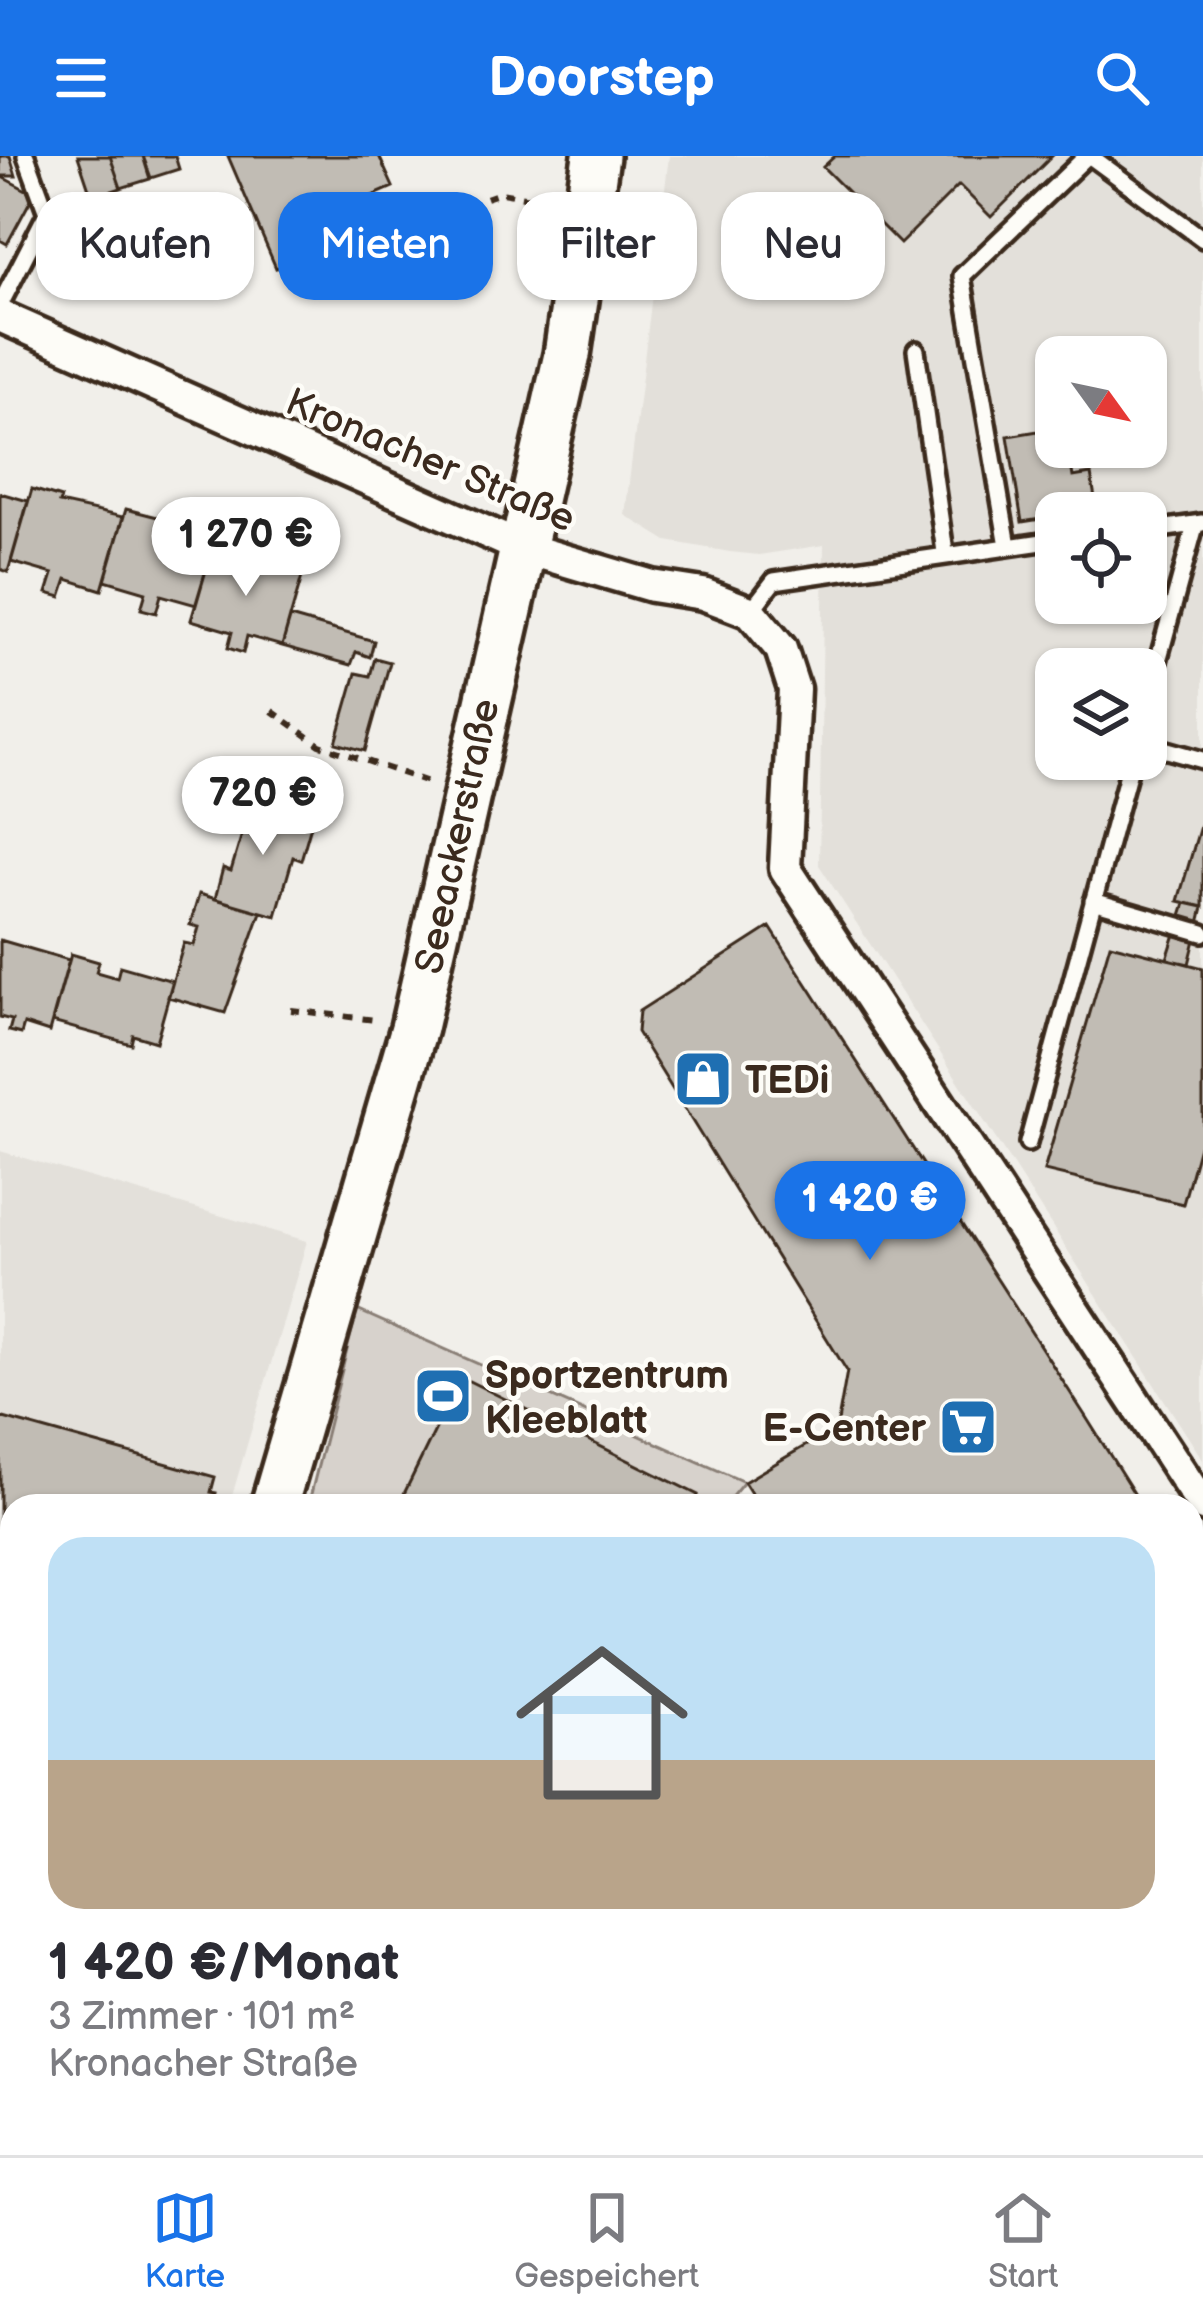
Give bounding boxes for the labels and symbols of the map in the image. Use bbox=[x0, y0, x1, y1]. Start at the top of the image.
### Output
north arrow bbox=[1035, 336, 1167, 468]
street label: Kronacher Straße bbox=[278, 379, 582, 543]
pin: 1 270 € bbox=[135, 497, 357, 599]
street label: Seeackerstraße bbox=[406, 695, 511, 978]
pin: 720 € bbox=[179, 756, 347, 858]
shop icon: TEDi bbox=[672, 1048, 734, 1110]
place label: TEDi bbox=[745, 1058, 829, 1105]
pin: 1 420 € bbox=[759, 1161, 981, 1263]
place label: Sportzentrum Kleeblatt bbox=[485, 1353, 729, 1445]
sports icon: Sportzentrum Kleeblatt bbox=[412, 1365, 474, 1427]
supermarket icon: E-Center bbox=[937, 1396, 999, 1458]
place label: E-Center bbox=[762, 1406, 926, 1453]

